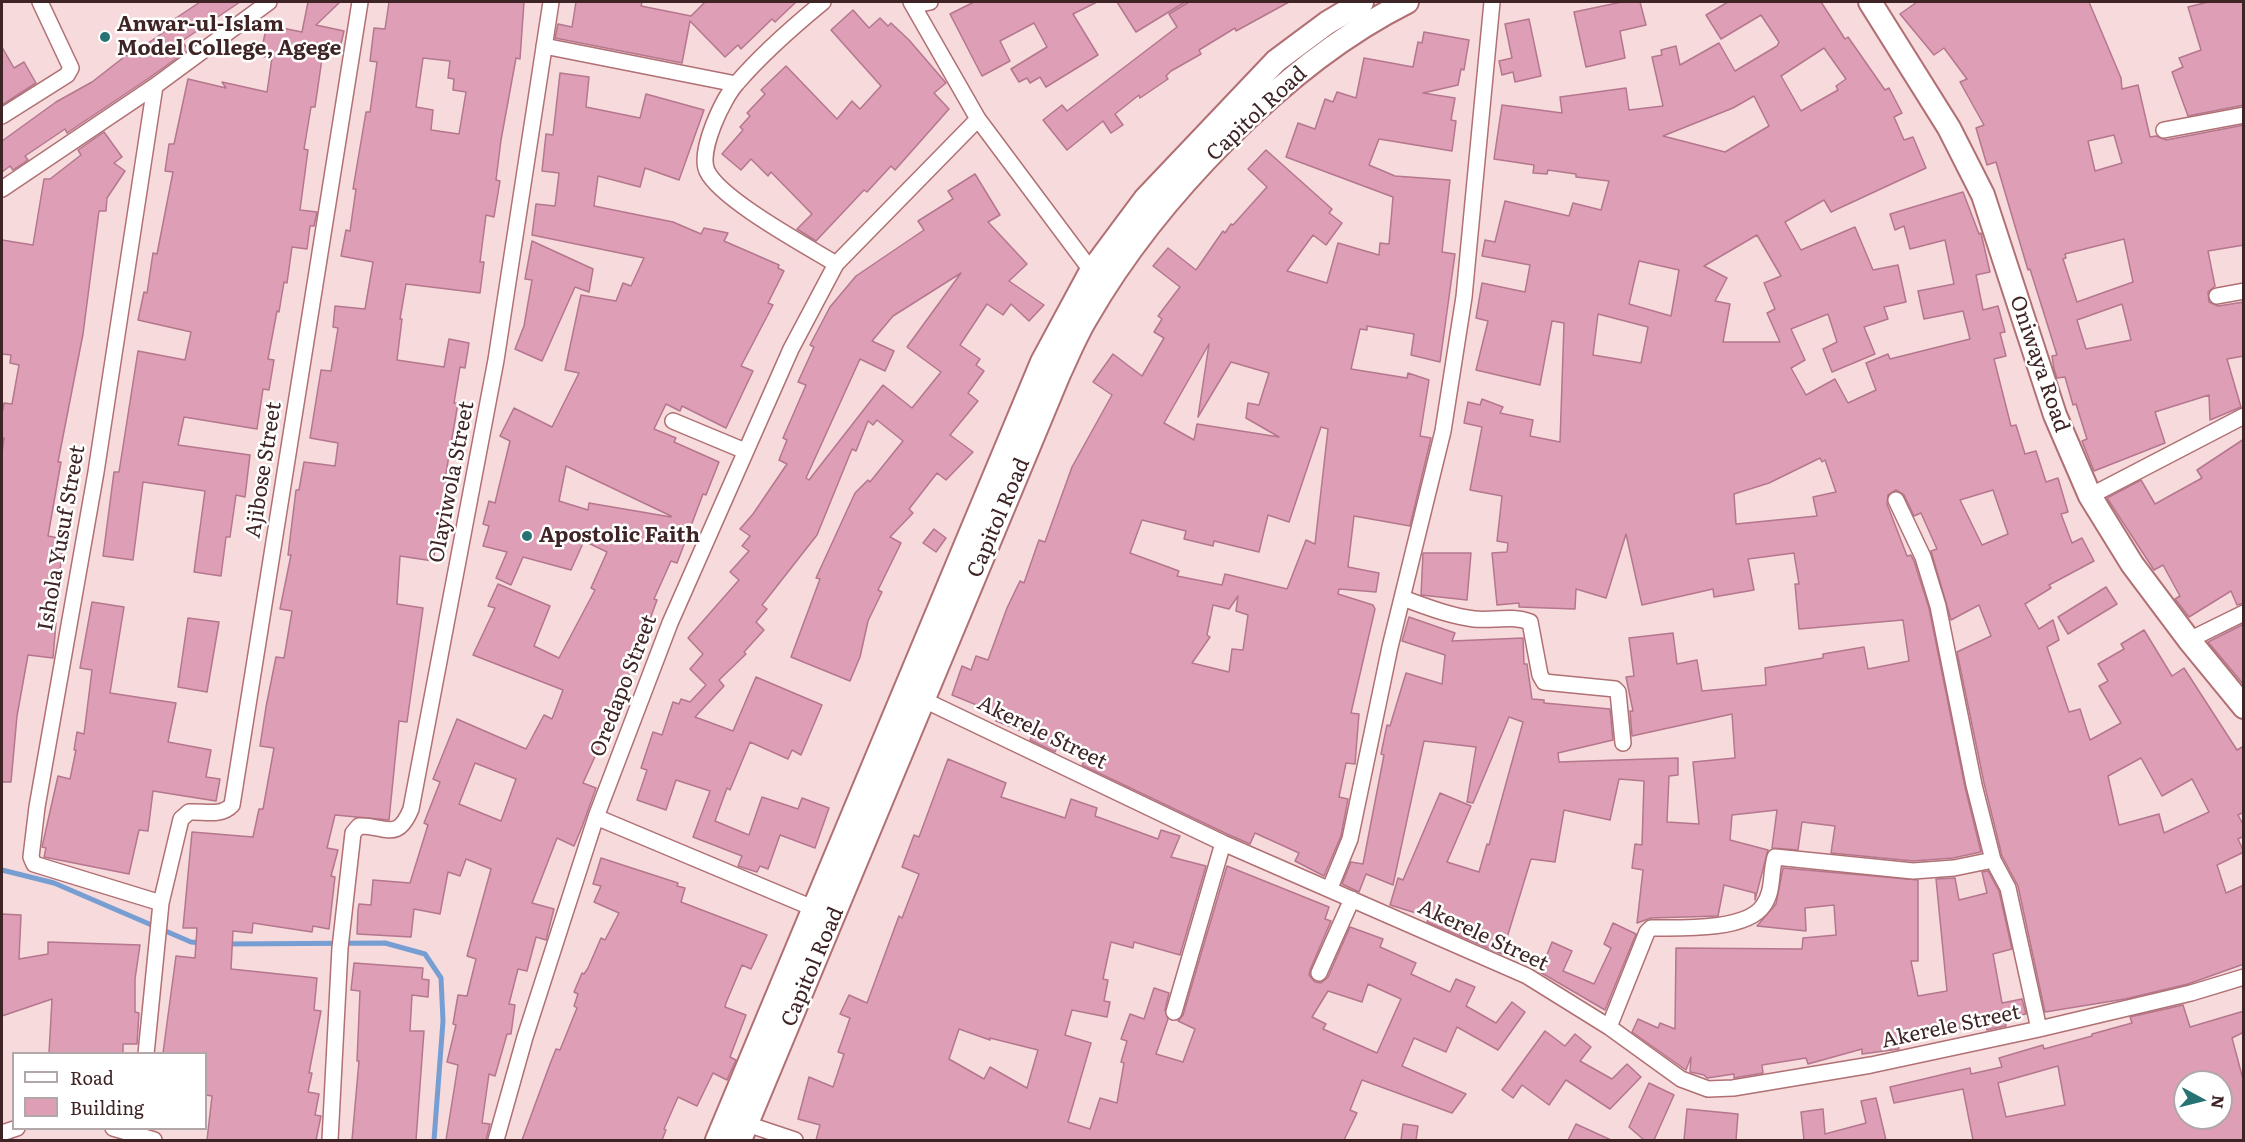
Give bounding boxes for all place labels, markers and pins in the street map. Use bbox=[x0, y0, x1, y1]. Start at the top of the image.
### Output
place label: Anwar-ul-Islam Model College, Agege bbox=[117, 12, 341, 62]
marker: Anwar-ul-Islam Model College, Agege bbox=[98, 30, 112, 44]
place label: Apostolic Faith bbox=[539, 523, 700, 549]
marker: Apostolic Faith bbox=[520, 529, 534, 543]

